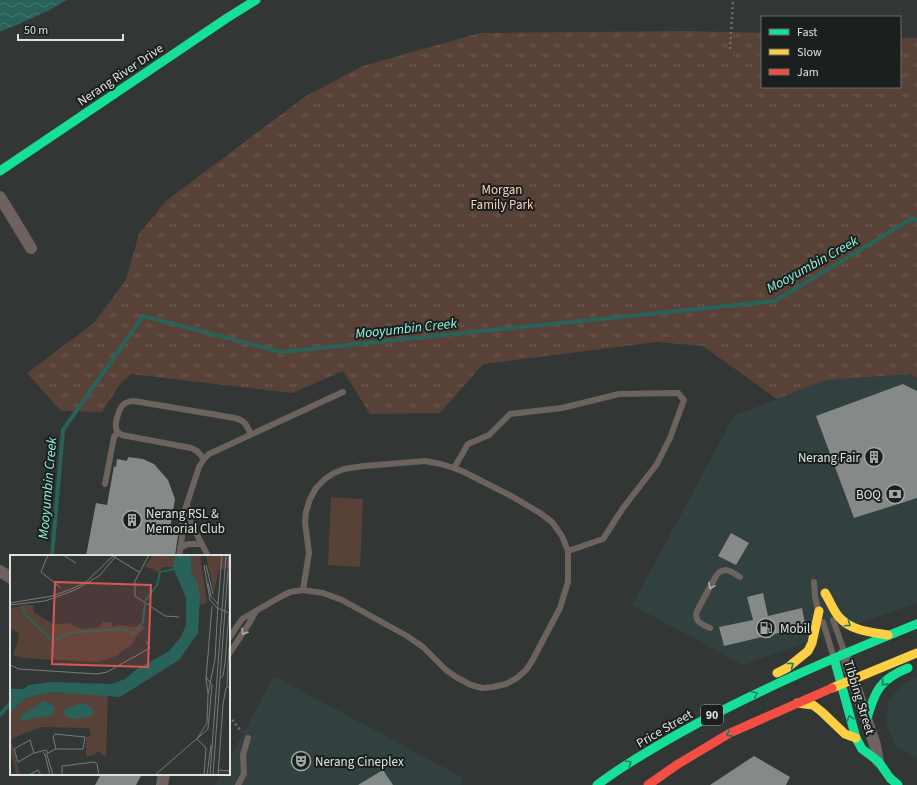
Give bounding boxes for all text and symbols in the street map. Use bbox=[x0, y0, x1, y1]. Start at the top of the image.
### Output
scale bar bbox=[18, 16, 123, 42]
legend bbox=[761, 16, 901, 88]
text: 50 m bbox=[24, 22, 48, 39]
text: Fast bbox=[797, 24, 817, 41]
street label: Nerang River Drive bbox=[74, 39, 167, 110]
text: Slow bbox=[797, 44, 822, 61]
text: Jam bbox=[797, 64, 819, 81]
park label: Morgan Family Park bbox=[471, 181, 534, 214]
water label: Mooyumbin Creek bbox=[763, 231, 862, 298]
water label: Mooyumbin Creek bbox=[354, 314, 458, 344]
water label: Mooyumbin Creek bbox=[34, 436, 62, 540]
building icon: Nerang Fair bbox=[863, 446, 885, 468]
place label: Nerang Fair bbox=[798, 449, 860, 467]
bank icon: BOQ bbox=[884, 483, 906, 505]
place label: BOQ bbox=[856, 486, 881, 504]
place label: Nerang RSL & Memorial Club bbox=[146, 505, 225, 538]
building icon: Nerang RSL & Memorial Club bbox=[121, 509, 143, 531]
inset map bbox=[10, 555, 230, 775]
one-way arrow bbox=[708, 581, 716, 589]
fuel station icon: Mobil bbox=[755, 617, 777, 639]
one-way arrow bbox=[844, 619, 851, 626]
place label: Mobil bbox=[780, 620, 810, 638]
one-way arrow bbox=[241, 628, 249, 635]
street label: Tibbing Street bbox=[839, 658, 879, 737]
one-way arrow bbox=[786, 663, 793, 670]
one-way arrow bbox=[881, 678, 888, 686]
one-way arrow bbox=[751, 691, 759, 699]
street label: Price Street bbox=[633, 705, 697, 752]
road number: 90 bbox=[701, 705, 723, 725]
one-way arrow bbox=[846, 715, 855, 722]
one-way arrow bbox=[726, 729, 733, 737]
theatre icon: Nerang Cineplex bbox=[290, 750, 312, 772]
place label: Nerang Cineplex bbox=[315, 753, 404, 771]
one-way arrow bbox=[625, 760, 632, 768]

